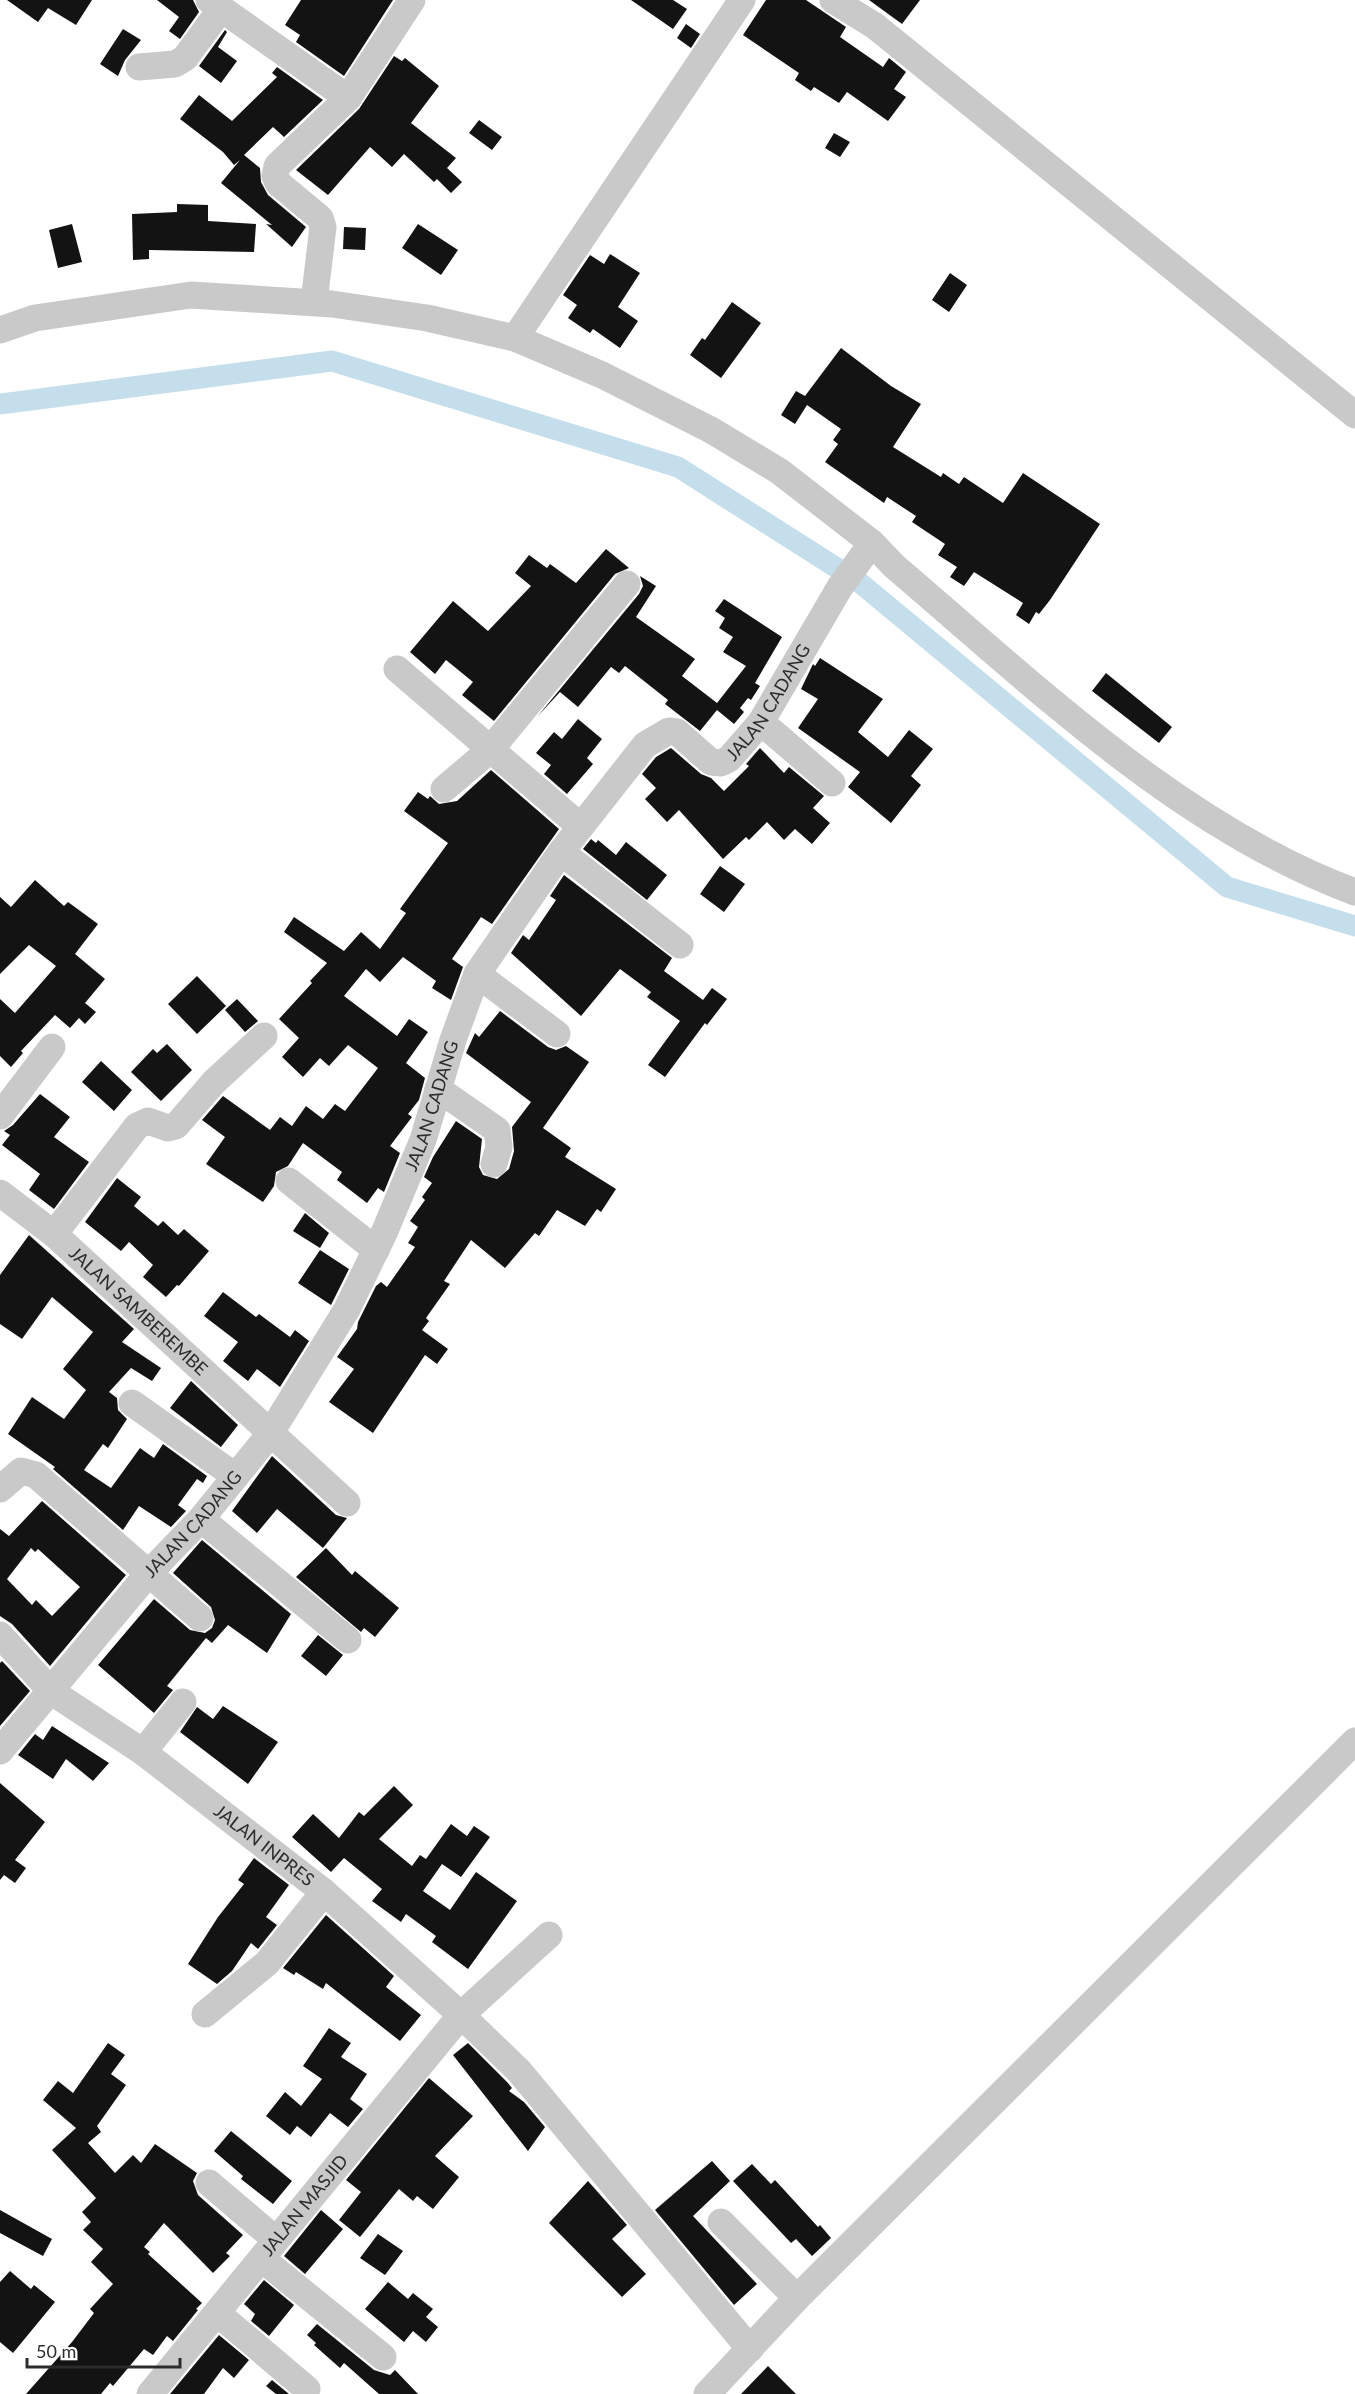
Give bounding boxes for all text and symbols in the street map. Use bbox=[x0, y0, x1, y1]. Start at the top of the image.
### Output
street label: JALAN CADANG bbox=[721, 640, 814, 765]
street label: JALAN CADANG bbox=[399, 1038, 462, 1174]
street label: JALAN SAMBEREMBE bbox=[65, 1241, 213, 1380]
street label: JALAN CADANG bbox=[139, 1466, 246, 1581]
street label: JALAN INPRES bbox=[210, 1799, 319, 1890]
street label: JALAN MASJID bbox=[256, 2150, 352, 2260]
scale bar bbox=[27, 2331, 180, 2369]
text: 50 m bbox=[36, 2340, 76, 2362]

